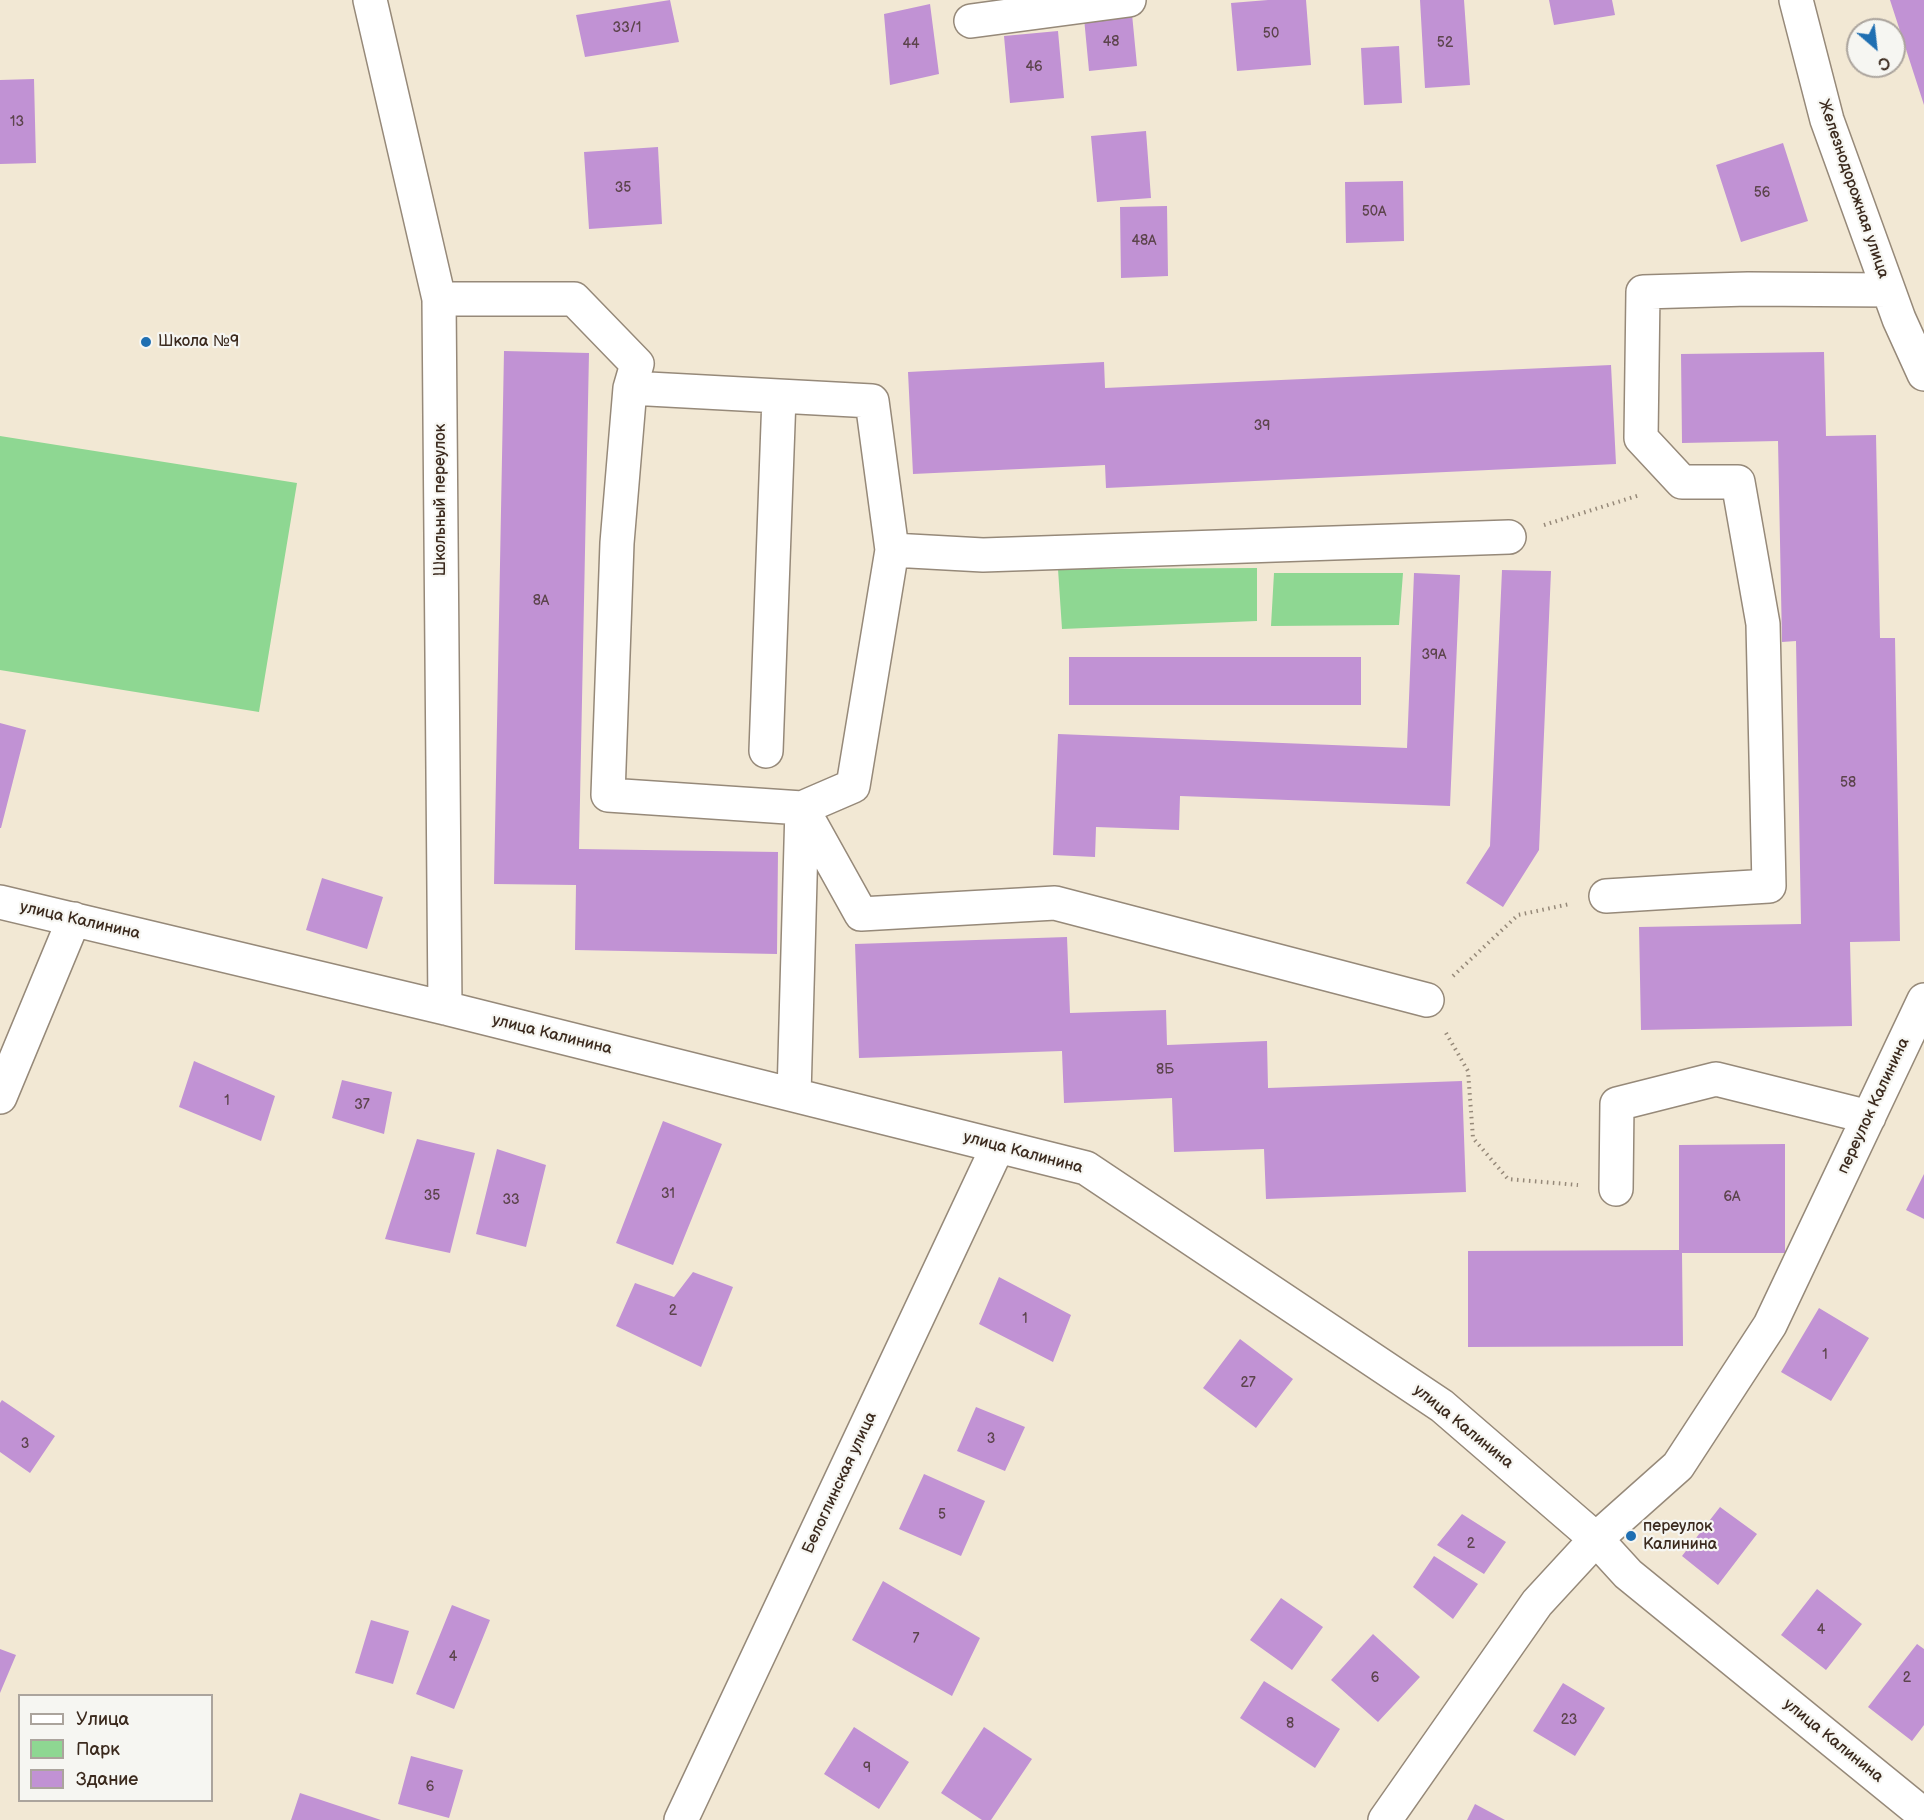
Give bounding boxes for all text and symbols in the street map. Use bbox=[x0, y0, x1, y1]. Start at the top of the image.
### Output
north arrow bbox=[1846, 18, 1906, 78]
house number: 33/1 bbox=[613, 20, 641, 36]
house number: 50 bbox=[1263, 26, 1279, 42]
house number: 48 bbox=[1103, 34, 1119, 50]
house number: 52 bbox=[1437, 35, 1453, 51]
house number: 44 bbox=[902, 36, 920, 52]
text: С bbox=[1874, 52, 1893, 74]
house number: 46 bbox=[1025, 59, 1043, 75]
street label: Железнодорожная улица bbox=[1813, 97, 1893, 281]
house number: 13 bbox=[10, 114, 24, 130]
house number: 35 bbox=[615, 180, 631, 196]
house number: 56 bbox=[1754, 185, 1770, 201]
house number: 50А bbox=[1362, 204, 1386, 220]
house number: 48А bbox=[1131, 233, 1157, 249]
place label: Школа №9 bbox=[158, 332, 239, 352]
marker: Школа №9 bbox=[139, 335, 153, 349]
house number: 39 bbox=[1254, 418, 1270, 434]
street label: Школьный переулок bbox=[431, 424, 451, 576]
house number: 8А bbox=[533, 593, 549, 609]
house number: 39А bbox=[1421, 647, 1447, 663]
house number: 58 bbox=[1840, 775, 1856, 791]
street label: улица Калинина bbox=[18, 898, 142, 944]
street label: улица Калинина bbox=[490, 1011, 614, 1059]
street label: переулок Калинина bbox=[1834, 1035, 1914, 1177]
house number: 8Б bbox=[1156, 1062, 1174, 1078]
house number: 1 bbox=[224, 1093, 230, 1109]
house number: 37 bbox=[354, 1097, 370, 1113]
street label: улица Калинина bbox=[961, 1128, 1085, 1178]
house number: 31 bbox=[661, 1186, 675, 1202]
house number: 35 bbox=[424, 1188, 440, 1204]
house number: 6А bbox=[1723, 1189, 1741, 1205]
house number: 33 bbox=[502, 1192, 520, 1208]
house number: 2 bbox=[669, 1303, 677, 1319]
house number: 1 bbox=[1022, 1311, 1028, 1327]
house number: 1 bbox=[1822, 1347, 1828, 1363]
house number: 27 bbox=[1240, 1375, 1256, 1391]
street label: улица Калинина bbox=[1409, 1381, 1517, 1473]
street label: Белоглинская улица bbox=[799, 1409, 881, 1557]
house number: 3 bbox=[987, 1431, 995, 1447]
house number: 3 bbox=[21, 1436, 29, 1452]
house number: 5 bbox=[938, 1507, 946, 1523]
place label: переулок Калинина bbox=[1643, 1517, 1717, 1555]
marker: переулок Калинина bbox=[1624, 1529, 1638, 1543]
house number: 2 bbox=[1467, 1536, 1475, 1552]
house number: 4 bbox=[1817, 1622, 1825, 1638]
house number: 7 bbox=[913, 1631, 919, 1647]
house number: 4 bbox=[449, 1649, 457, 1665]
house number: 6 bbox=[1371, 1670, 1379, 1686]
house number: 2 bbox=[1903, 1670, 1911, 1686]
legend bbox=[18, 1694, 213, 1802]
street label: улица Калинина bbox=[1779, 1695, 1887, 1787]
text: Улица bbox=[76, 1709, 129, 1730]
house number: 23 bbox=[1561, 1712, 1577, 1728]
house number: 8 bbox=[1286, 1716, 1294, 1732]
text: Парк bbox=[76, 1739, 120, 1760]
house number: 9 bbox=[863, 1760, 871, 1776]
text: Здание bbox=[76, 1769, 138, 1790]
house number: 6 bbox=[426, 1779, 434, 1795]

